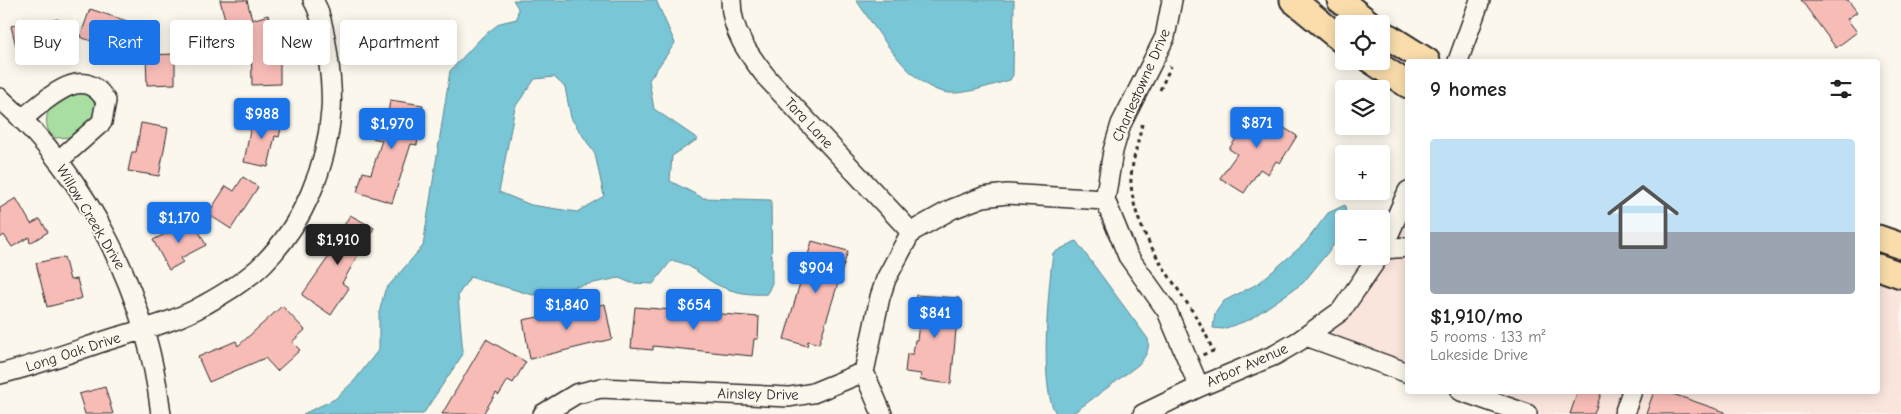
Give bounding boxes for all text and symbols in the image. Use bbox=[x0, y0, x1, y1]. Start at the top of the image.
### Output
map controls bbox=[1335, 15, 1390, 265]
button: locate bbox=[1335, 15, 1390, 70]
chip: Buy bbox=[15, 20, 79, 65]
chip: Rent bbox=[89, 20, 160, 65]
chip: Filters bbox=[170, 20, 253, 65]
chip: New bbox=[263, 20, 330, 65]
chip: Apartment bbox=[340, 20, 457, 65]
street label: Charlestowne Drive bbox=[1108, 25, 1174, 144]
icon: filters bbox=[1827, 75, 1855, 103]
text: 9 homes bbox=[1430, 77, 1506, 101]
button: layers bbox=[1335, 80, 1390, 135]
street label: Tara Lane bbox=[781, 94, 838, 153]
pin: $988 bbox=[232, 98, 292, 140]
text: $988 bbox=[245, 105, 279, 123]
pin: $871 bbox=[1227, 106, 1287, 149]
pin: $1,970 bbox=[351, 108, 433, 150]
text: $871 bbox=[1241, 114, 1273, 132]
text: $1,970 bbox=[370, 115, 414, 133]
button: + bbox=[1335, 145, 1390, 200]
street label: Willow Creek Drive bbox=[53, 161, 130, 273]
icon: home bbox=[1598, 172, 1688, 262]
pin: $1,170 bbox=[138, 202, 220, 244]
text: $1,170 bbox=[158, 209, 200, 227]
button: − bbox=[1335, 210, 1390, 265]
pin: $1,910 bbox=[297, 224, 379, 266]
text: $1,910 bbox=[317, 231, 359, 249]
pin: $904 bbox=[786, 252, 846, 294]
text: $904 bbox=[799, 259, 833, 277]
pin: $1,840 bbox=[526, 288, 608, 331]
pin: $654 bbox=[664, 288, 724, 331]
text: $1,840 bbox=[545, 296, 589, 314]
text: $654 bbox=[677, 296, 711, 314]
pin: $841 bbox=[905, 296, 965, 339]
text: $841 bbox=[919, 304, 951, 322]
text: $1,910/mo bbox=[1430, 304, 1523, 328]
street label: Long Oak Drive bbox=[23, 328, 123, 376]
text: 5 rooms · 133 m² bbox=[1430, 328, 1546, 346]
street label: Arbor Avenue bbox=[1203, 339, 1291, 391]
text: Lakeside Drive bbox=[1430, 346, 1528, 364]
street label: Ainsley Drive bbox=[717, 384, 799, 404]

